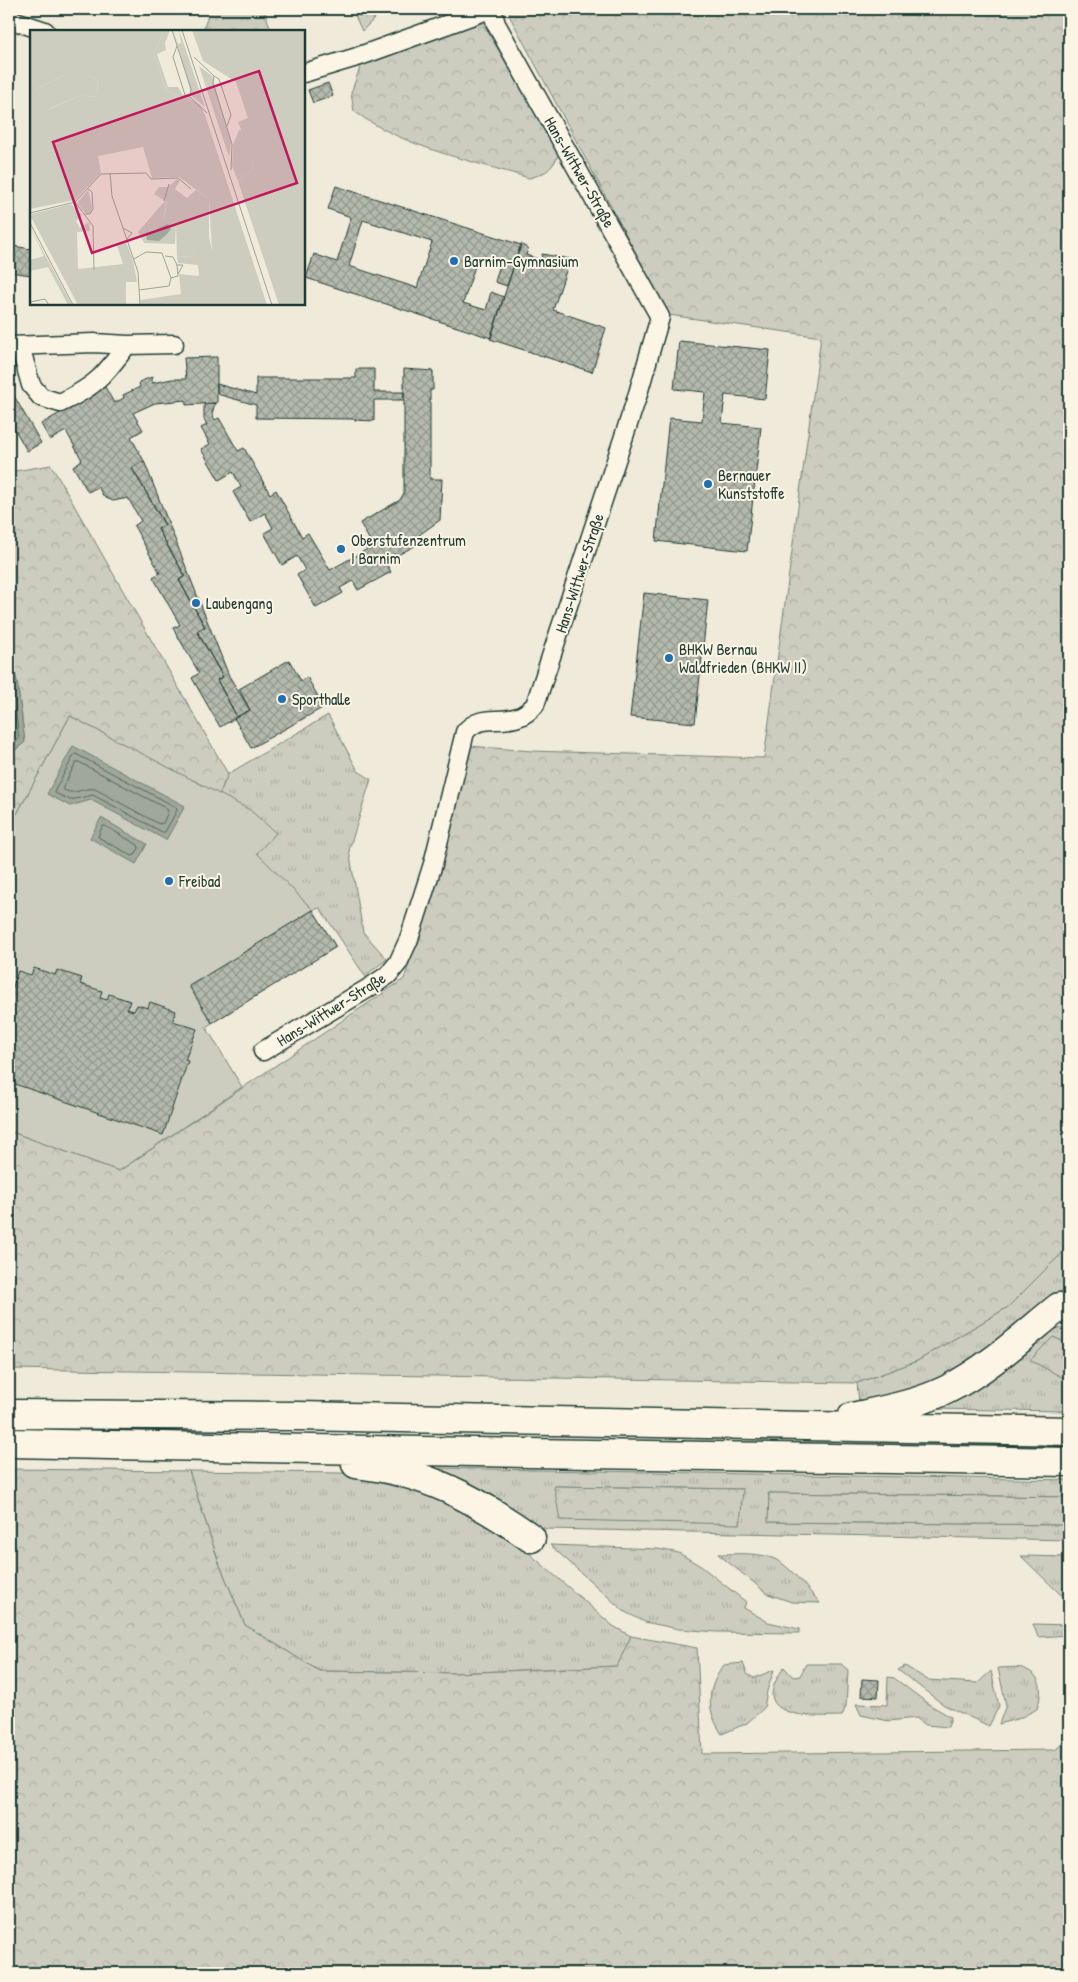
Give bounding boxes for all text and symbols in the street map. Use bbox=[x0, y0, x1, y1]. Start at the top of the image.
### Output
inset map bbox=[30, 30, 305, 305]
street label: Hans-Wittwer-Straße bbox=[539, 113, 621, 232]
place label: Barnim-Gymnasium bbox=[464, 250, 579, 272]
marker: Barnim-Gymnasium bbox=[448, 255, 460, 267]
place label: Bernauer Kunststoffe bbox=[718, 464, 785, 504]
marker: Bernauer Kunststoffe bbox=[702, 478, 714, 490]
street label: Hans-Wittwer-Straße bbox=[549, 510, 609, 636]
place label: Oberstufenzentrum I Barnim bbox=[351, 529, 466, 569]
marker: Oberstufenzentrum I Barnim bbox=[335, 543, 347, 555]
place label: Laubengang bbox=[206, 592, 273, 614]
marker: Laubengang bbox=[190, 597, 202, 609]
place label: BHKW Bernau Waldfrieden (BHKW II) bbox=[679, 638, 807, 678]
marker: BHKW Bernau Waldfrieden (BHKW II) bbox=[663, 652, 675, 664]
place label: Sporthalle bbox=[292, 688, 351, 710]
marker: Sporthalle bbox=[276, 693, 288, 705]
place label: Freibad bbox=[178, 870, 220, 892]
marker: Freibad bbox=[163, 875, 175, 887]
street label: Hans-Wittwer-Straße bbox=[272, 966, 390, 1051]

